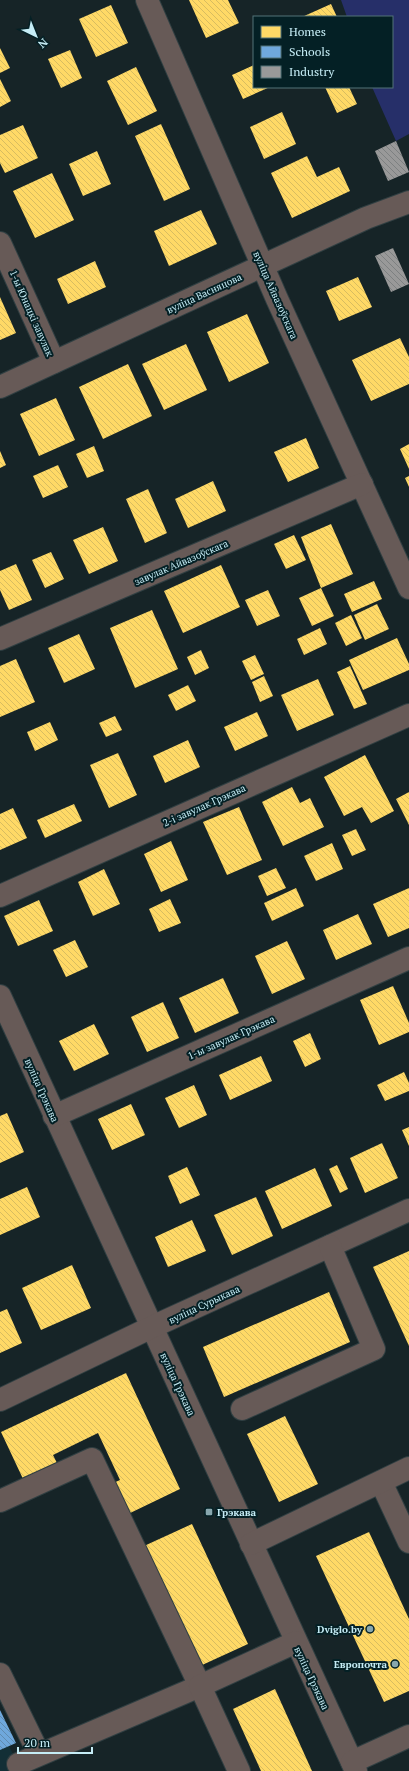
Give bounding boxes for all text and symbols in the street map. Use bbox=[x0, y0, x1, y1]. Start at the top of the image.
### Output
north arrow bbox=[16, 16, 56, 56]
legend bbox=[253, 16, 393, 88]
text: Homes bbox=[289, 24, 326, 39]
text: N bbox=[35, 35, 51, 52]
text: Schools bbox=[289, 44, 330, 59]
text: Industry bbox=[289, 64, 335, 79]
street label: вуліца Айвазоўскага bbox=[250, 249, 301, 341]
street label: 1-ы Юнацкі завулак bbox=[7, 268, 57, 359]
street label: вуліца Васняцова bbox=[165, 270, 244, 317]
street label: завулак Айвазоўскага bbox=[132, 537, 230, 588]
street label: 2-і завулак Грэкава bbox=[161, 781, 248, 830]
street label: 1-ы завулак Грэкава bbox=[186, 1012, 277, 1062]
street label: вуліца Грэкава bbox=[22, 1056, 61, 1124]
street label: вуліца Сурыкава bbox=[166, 1282, 242, 1327]
street label: вуліца Грэкава bbox=[157, 1350, 198, 1418]
place label: Грэкава bbox=[217, 1506, 257, 1519]
marker: Грэкава bbox=[204, 1507, 214, 1517]
place label: Dviglo.by bbox=[317, 1623, 363, 1636]
marker: Dviglo.by bbox=[365, 1624, 375, 1634]
street label: вуліца Грэкава bbox=[291, 1644, 332, 1712]
place label: Европочта bbox=[334, 1658, 387, 1671]
marker: Европочта bbox=[390, 1659, 400, 1669]
scale bar bbox=[18, 1729, 92, 1755]
text: 20 m bbox=[24, 1735, 51, 1750]

